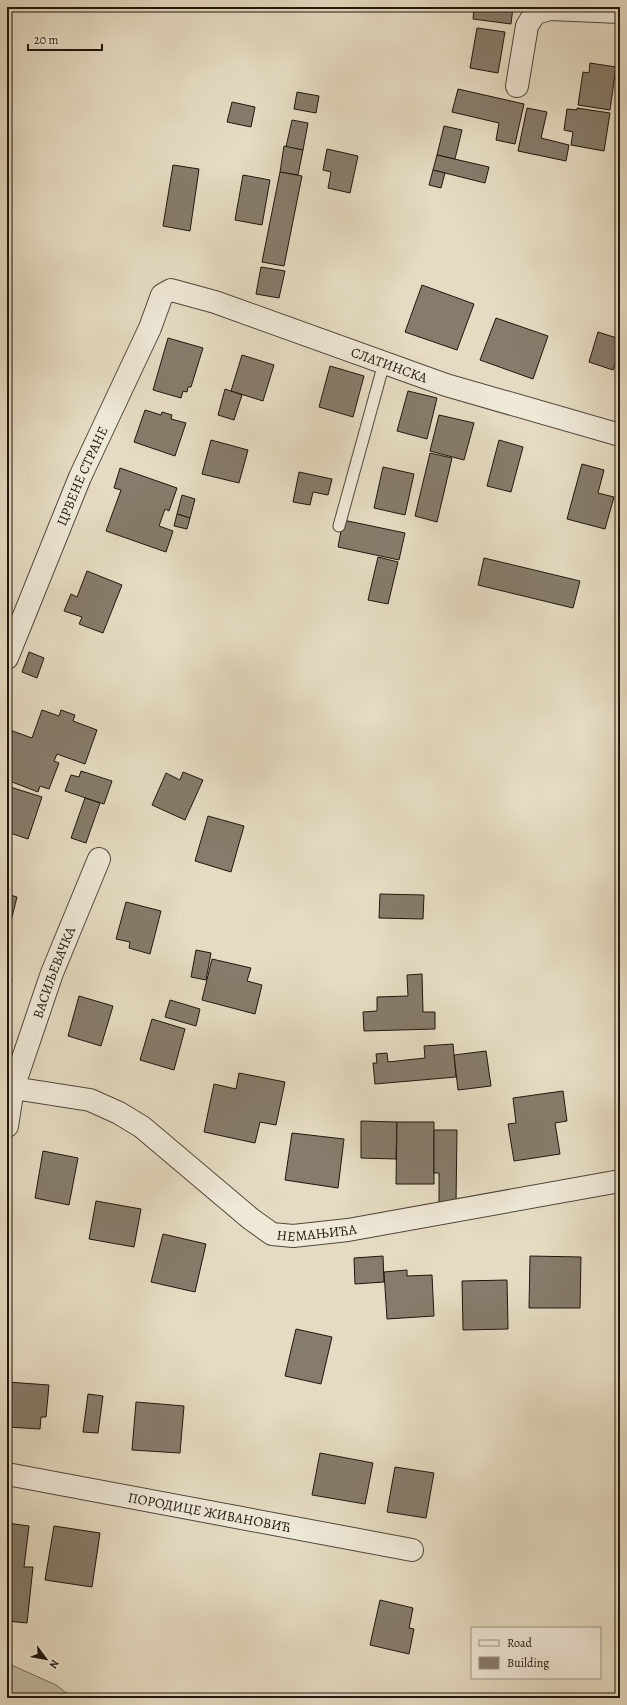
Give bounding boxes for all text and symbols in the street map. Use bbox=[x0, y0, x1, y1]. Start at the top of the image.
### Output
scale bar bbox=[28, 26, 102, 52]
text: 20 m bbox=[34, 32, 58, 48]
street label: СЛАТИНСКА bbox=[348, 342, 431, 387]
street label: ЦРВЕНЕ СТРАНЕ bbox=[52, 423, 112, 528]
street label: ВАСИЉЕВАЧКА bbox=[28, 923, 80, 1021]
street label: НЕМАЊИЋА bbox=[276, 1219, 359, 1246]
street label: ПОРОДИЦЕ ЖИВАНОВИЋ bbox=[126, 1487, 293, 1537]
legend bbox=[471, 1627, 601, 1679]
text: Road bbox=[507, 1635, 533, 1651]
north arrow bbox=[26, 1639, 66, 1679]
text: Building bbox=[507, 1655, 549, 1671]
text: N bbox=[46, 1657, 63, 1671]

